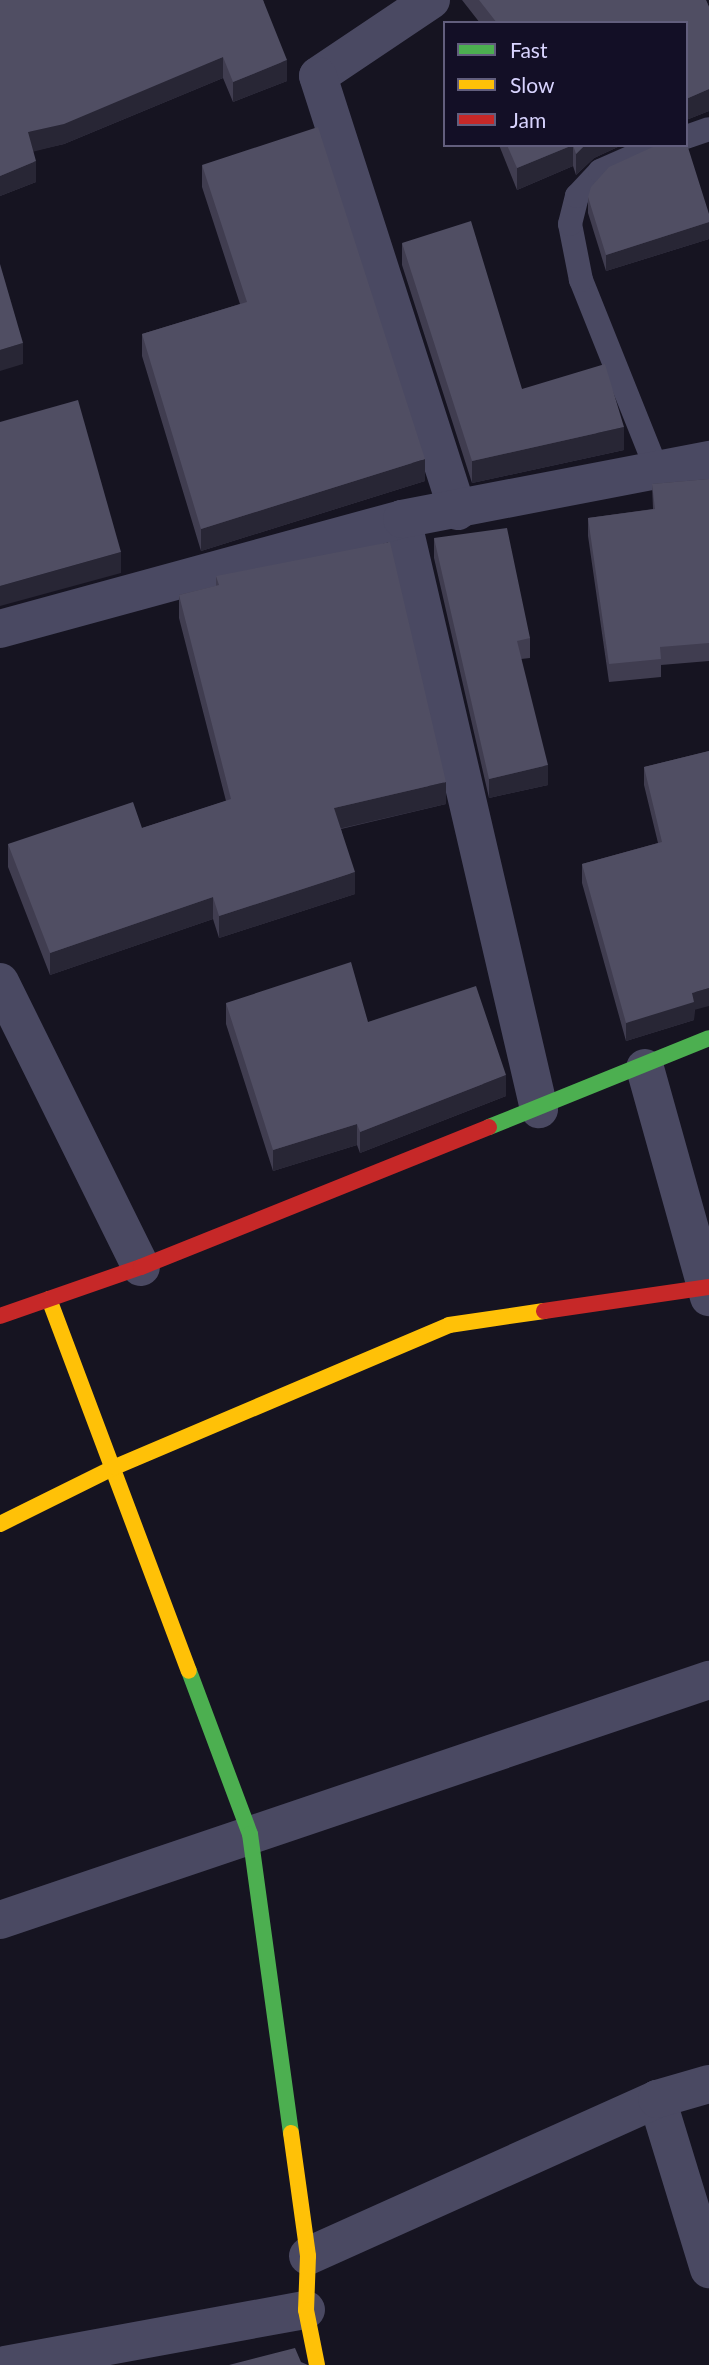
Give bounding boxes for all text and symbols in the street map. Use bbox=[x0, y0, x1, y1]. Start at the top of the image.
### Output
legend bbox=[443, 21, 688, 147]
text: Fast bbox=[510, 37, 547, 62]
text: Slow bbox=[510, 72, 554, 97]
text: Jam bbox=[510, 107, 546, 132]

